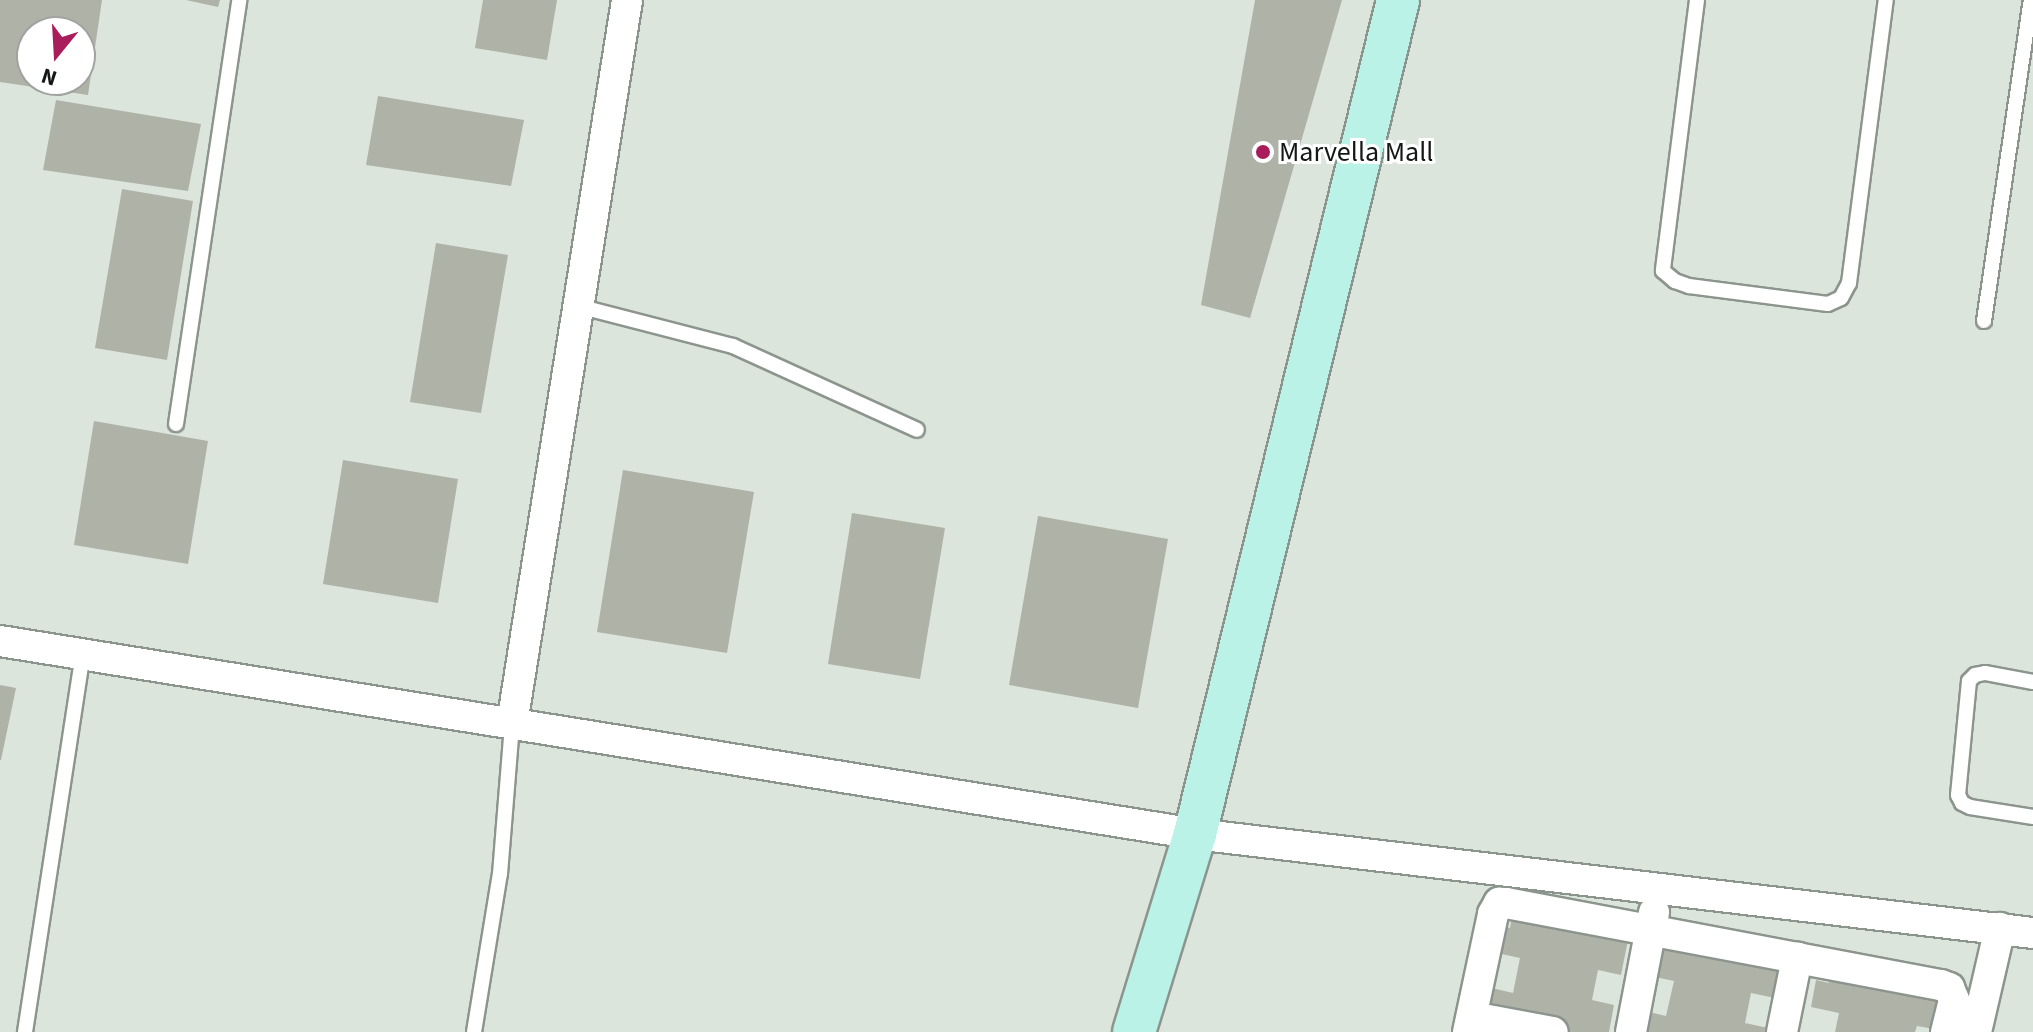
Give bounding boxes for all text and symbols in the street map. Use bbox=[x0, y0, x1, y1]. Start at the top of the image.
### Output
north arrow bbox=[16, 16, 96, 96]
text: N bbox=[37, 59, 61, 94]
place label: Marvella Mall bbox=[1279, 135, 1433, 169]
marker: Marvella Mall bbox=[1254, 143, 1272, 161]

